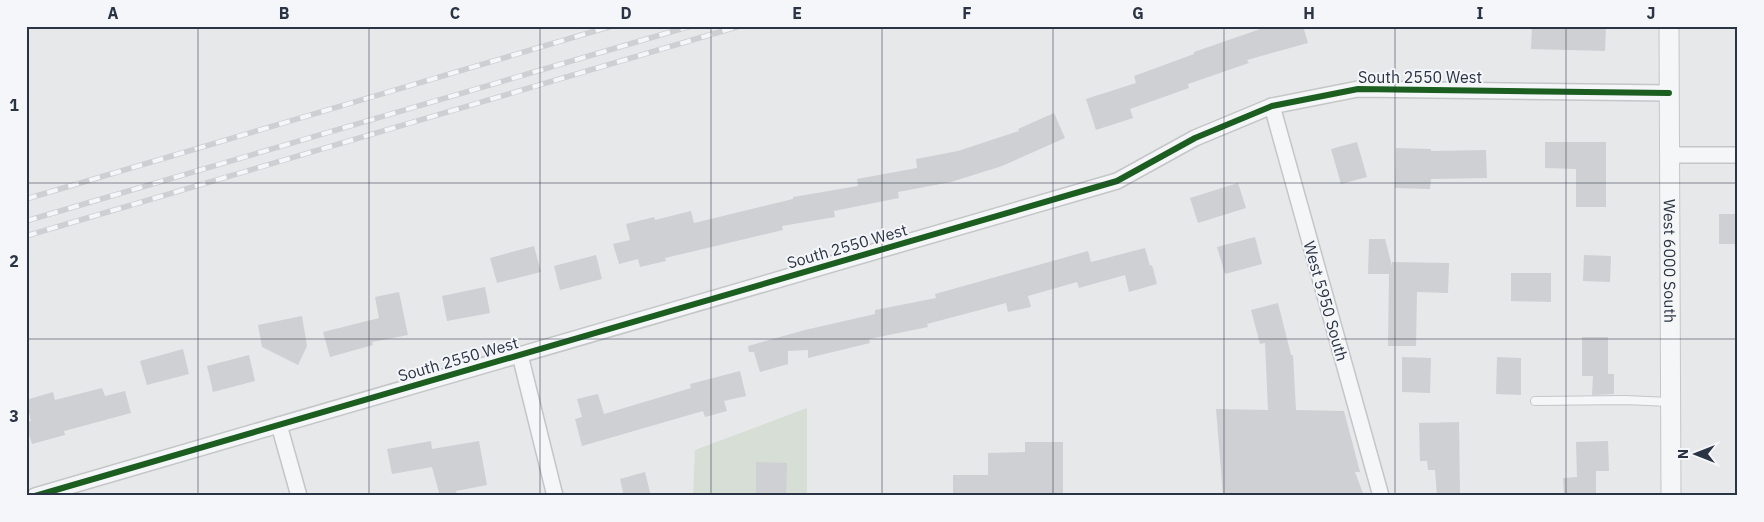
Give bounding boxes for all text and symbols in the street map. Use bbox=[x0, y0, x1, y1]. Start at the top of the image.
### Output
text: A bbox=[108, 3, 119, 23]
text: B bbox=[279, 3, 290, 23]
text: C bbox=[450, 3, 460, 23]
text: D bbox=[620, 3, 632, 23]
text: E bbox=[792, 3, 802, 23]
text: F bbox=[962, 3, 972, 23]
text: G bbox=[1132, 3, 1144, 23]
text: H bbox=[1303, 3, 1315, 23]
text: I bbox=[1477, 3, 1484, 23]
text: J bbox=[1647, 3, 1655, 23]
street label: South 2550 West bbox=[1358, 67, 1482, 87]
text: 1 bbox=[9, 95, 19, 115]
street label: West 6000 South bbox=[1660, 199, 1680, 323]
street label: South 2550 West bbox=[785, 219, 909, 273]
street label: West 5950 South bbox=[1299, 239, 1353, 363]
text: 2 bbox=[9, 251, 19, 271]
street label: South 2550 West bbox=[396, 332, 520, 386]
text: 3 bbox=[9, 406, 19, 426]
north arrow bbox=[1672, 430, 1722, 480]
text: N bbox=[1674, 449, 1692, 459]

